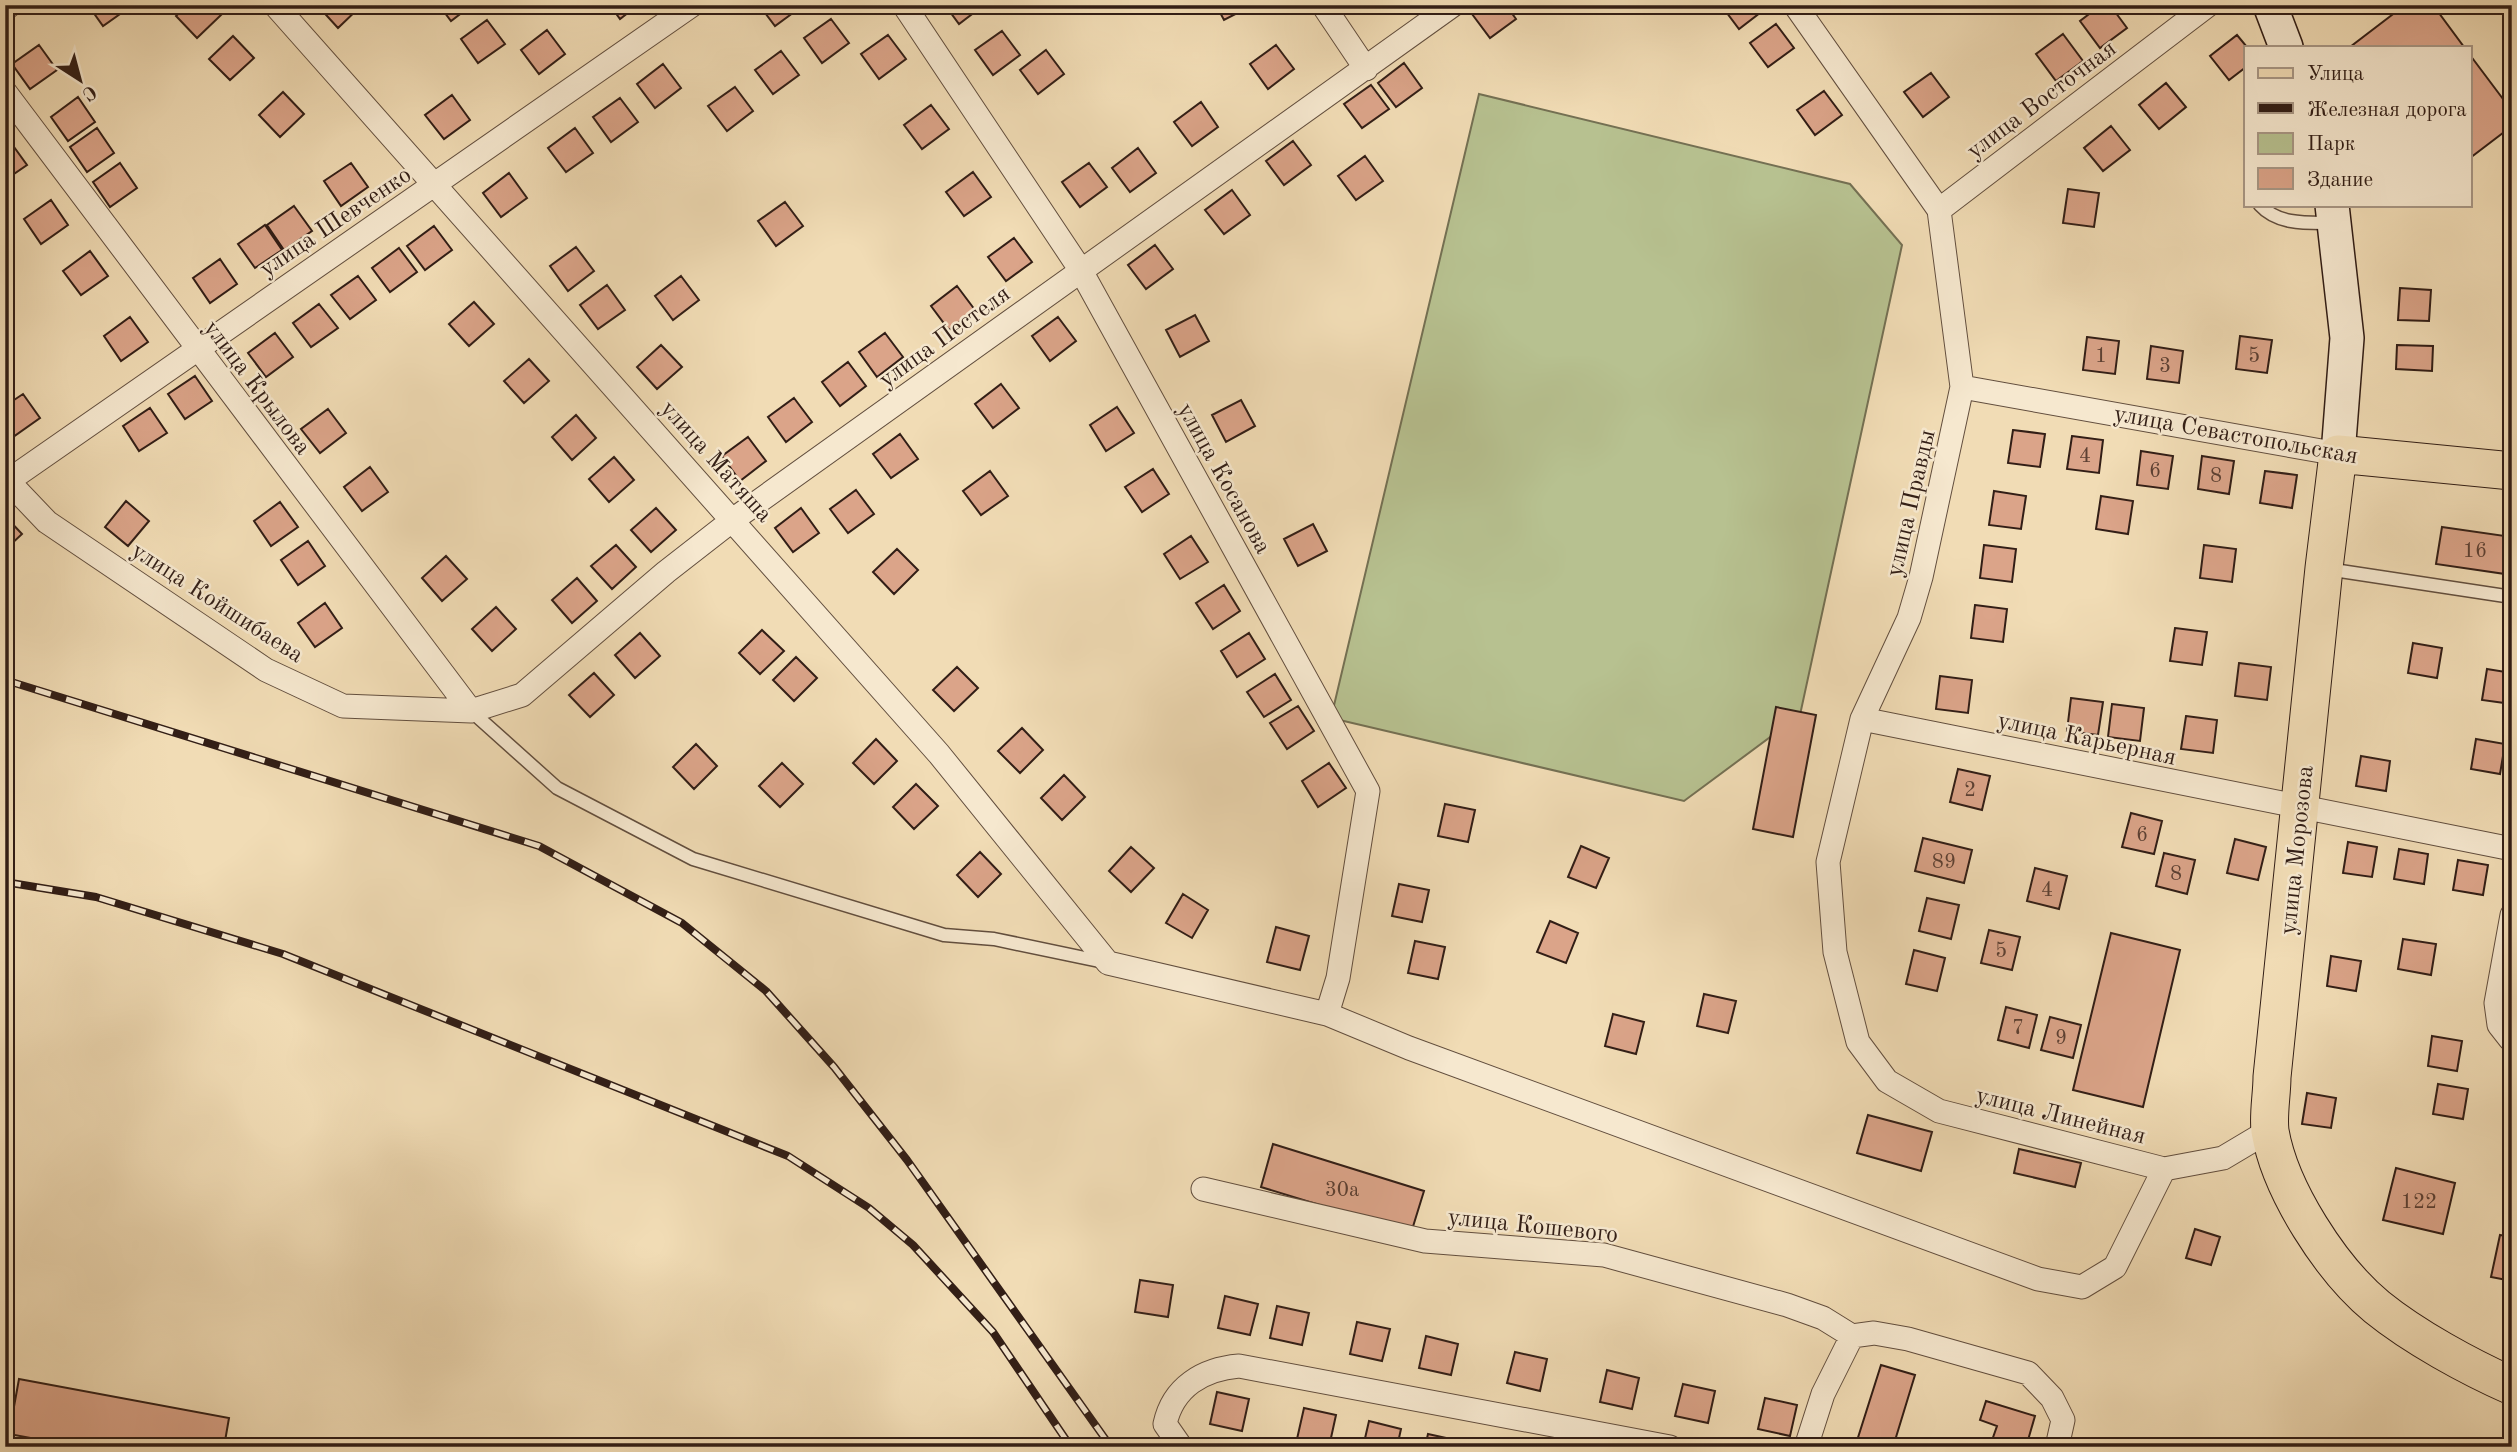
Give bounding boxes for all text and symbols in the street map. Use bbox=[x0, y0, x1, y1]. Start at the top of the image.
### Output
street label: улица Восточная bbox=[1963, 37, 2121, 164]
north arrow bbox=[46, 46, 116, 116]
legend bbox=[2244, 46, 2472, 206]
text: Улица bbox=[2307, 64, 2364, 85]
text: С bbox=[78, 80, 99, 103]
text: Железная дорога bbox=[2307, 100, 2467, 121]
text: Парк bbox=[2307, 134, 2356, 155]
street label: улица Шевченко bbox=[256, 163, 416, 282]
text: Здание bbox=[2307, 170, 2373, 191]
street label: улица Пестеля bbox=[875, 282, 1015, 393]
street label: улица Крылова bbox=[198, 317, 315, 460]
house number: 1 bbox=[2095, 346, 2107, 367]
house number: 5 bbox=[2248, 346, 2260, 367]
house number: 3 bbox=[2159, 356, 2171, 377]
street label: улица Матяша bbox=[655, 397, 776, 528]
street label: улица Косанова bbox=[1172, 400, 1275, 558]
street label: улица Севастопольская bbox=[2112, 403, 2360, 469]
street label: улица Правды bbox=[1883, 427, 1941, 579]
house number: 4 bbox=[2079, 446, 2091, 467]
house number: 6 bbox=[2149, 461, 2161, 482]
house number: 8 bbox=[2210, 466, 2222, 487]
street label: улица Койшибаева bbox=[127, 539, 307, 668]
house number: 16 bbox=[2463, 541, 2487, 562]
street label: улица Карьерная bbox=[1995, 709, 2178, 771]
street label: улица Морозова bbox=[2277, 764, 2319, 936]
house number: 2 bbox=[1964, 780, 1976, 801]
house number: 6 bbox=[2136, 825, 2148, 846]
house number: 89 bbox=[1932, 852, 1956, 873]
house number: 8 bbox=[2170, 864, 2182, 885]
house number: 4 bbox=[2041, 880, 2053, 901]
house number: 5 bbox=[1995, 941, 2007, 962]
house number: 7 bbox=[2012, 1018, 2024, 1039]
house number: 9 bbox=[2055, 1028, 2067, 1049]
street label: улица Линейная bbox=[1973, 1084, 2148, 1150]
house number: 30а bbox=[1325, 1180, 1359, 1201]
house number: 122 bbox=[2401, 1192, 2437, 1213]
street label: улица Кошевого bbox=[1446, 1206, 1619, 1248]

